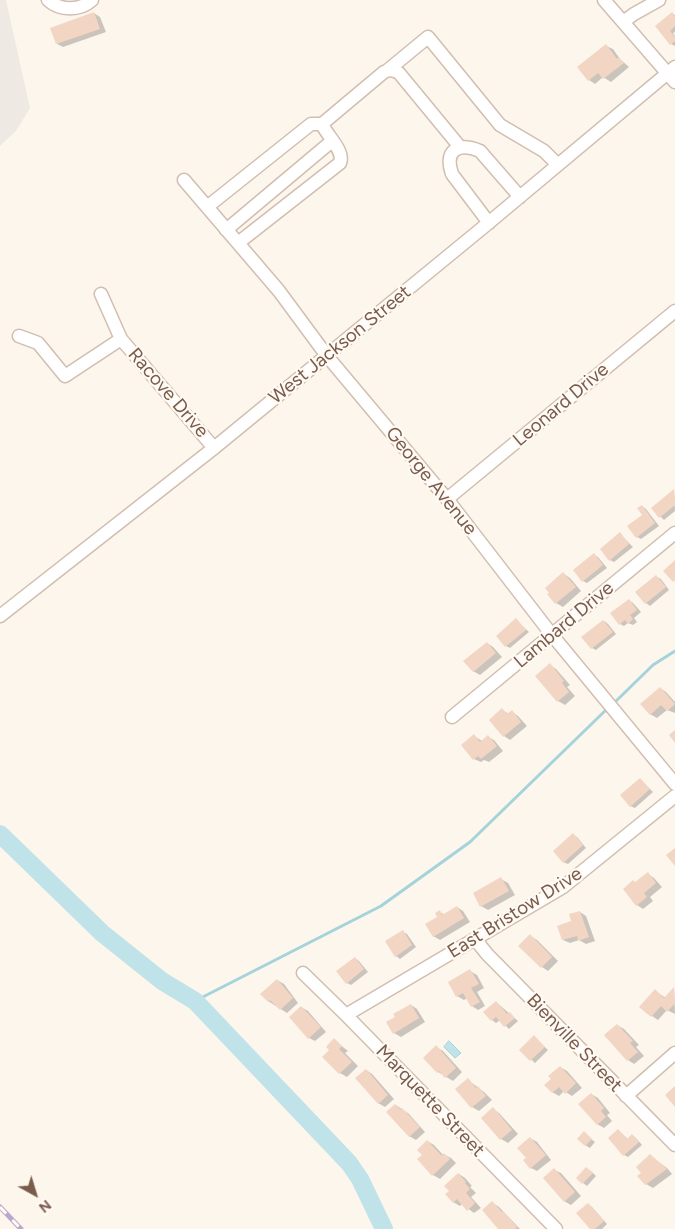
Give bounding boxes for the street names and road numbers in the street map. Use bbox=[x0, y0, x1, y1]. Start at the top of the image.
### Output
street label: West Jackson Street bbox=[264, 281, 416, 409]
street label: Racove Drive bbox=[123, 344, 213, 442]
street label: Leonard Drive bbox=[509, 358, 613, 452]
street label: George Avenue bbox=[380, 422, 482, 540]
street label: Lambard Drive bbox=[510, 577, 618, 673]
street label: East Bristow Drive bbox=[443, 862, 587, 964]
street label: Bienville Street bbox=[521, 989, 627, 1097]
street label: Marquette Street bbox=[371, 1040, 489, 1162]

